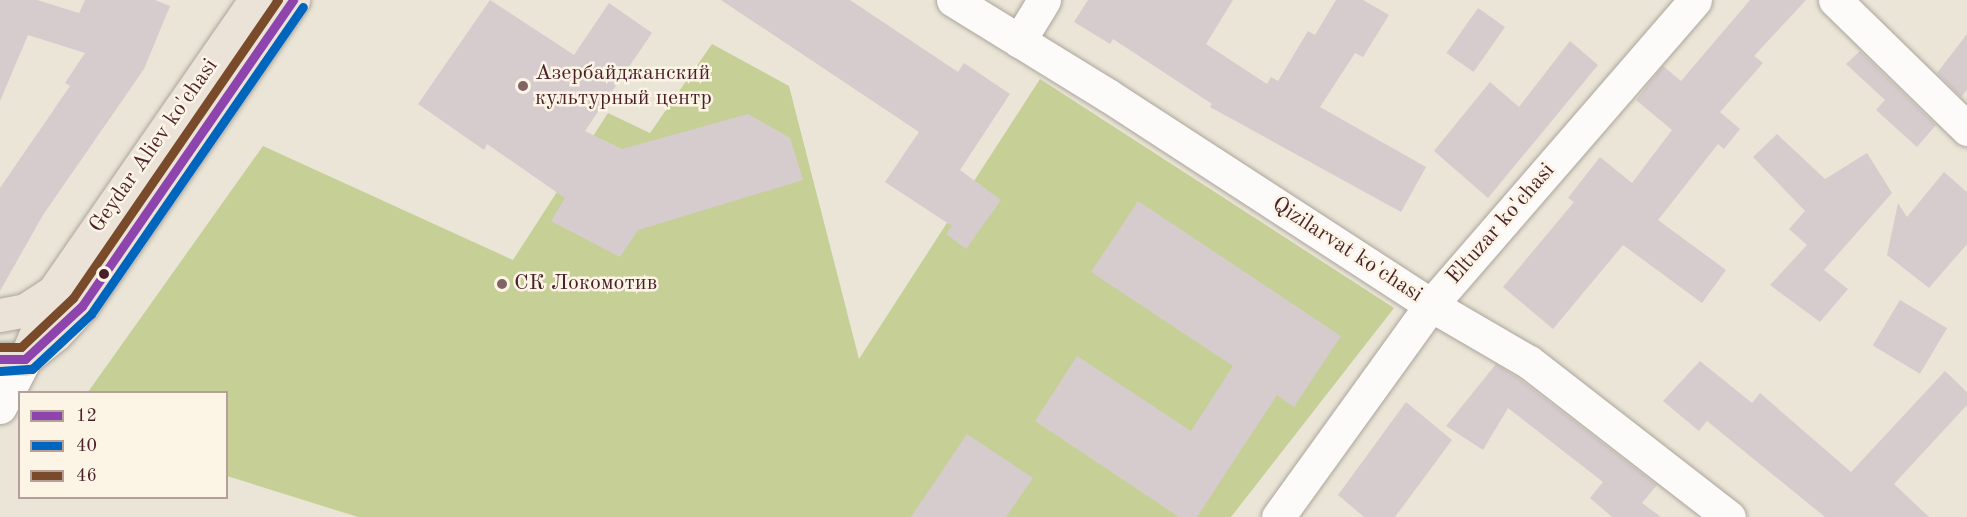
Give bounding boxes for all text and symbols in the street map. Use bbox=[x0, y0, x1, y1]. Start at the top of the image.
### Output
street label: Geydar Aliev ko'chasi bbox=[84, 54, 224, 238]
place label: Азербайджанский культурный центр bbox=[535, 60, 712, 112]
marker: Азербайджанский культурный центр bbox=[516, 79, 530, 93]
street label: Eltuzar ko'chasi bbox=[1441, 158, 1561, 290]
street label: Qizilarvat ko'chasi bbox=[1267, 192, 1427, 308]
unlabelled marker bbox=[98, 268, 110, 280]
place label: СК Локомотив bbox=[514, 271, 657, 297]
marker: СК Локомотив bbox=[495, 277, 509, 291]
legend bbox=[18, 391, 228, 499]
text: 12 bbox=[76, 407, 97, 425]
text: 40 bbox=[76, 437, 97, 455]
text: 46 bbox=[76, 467, 97, 485]

